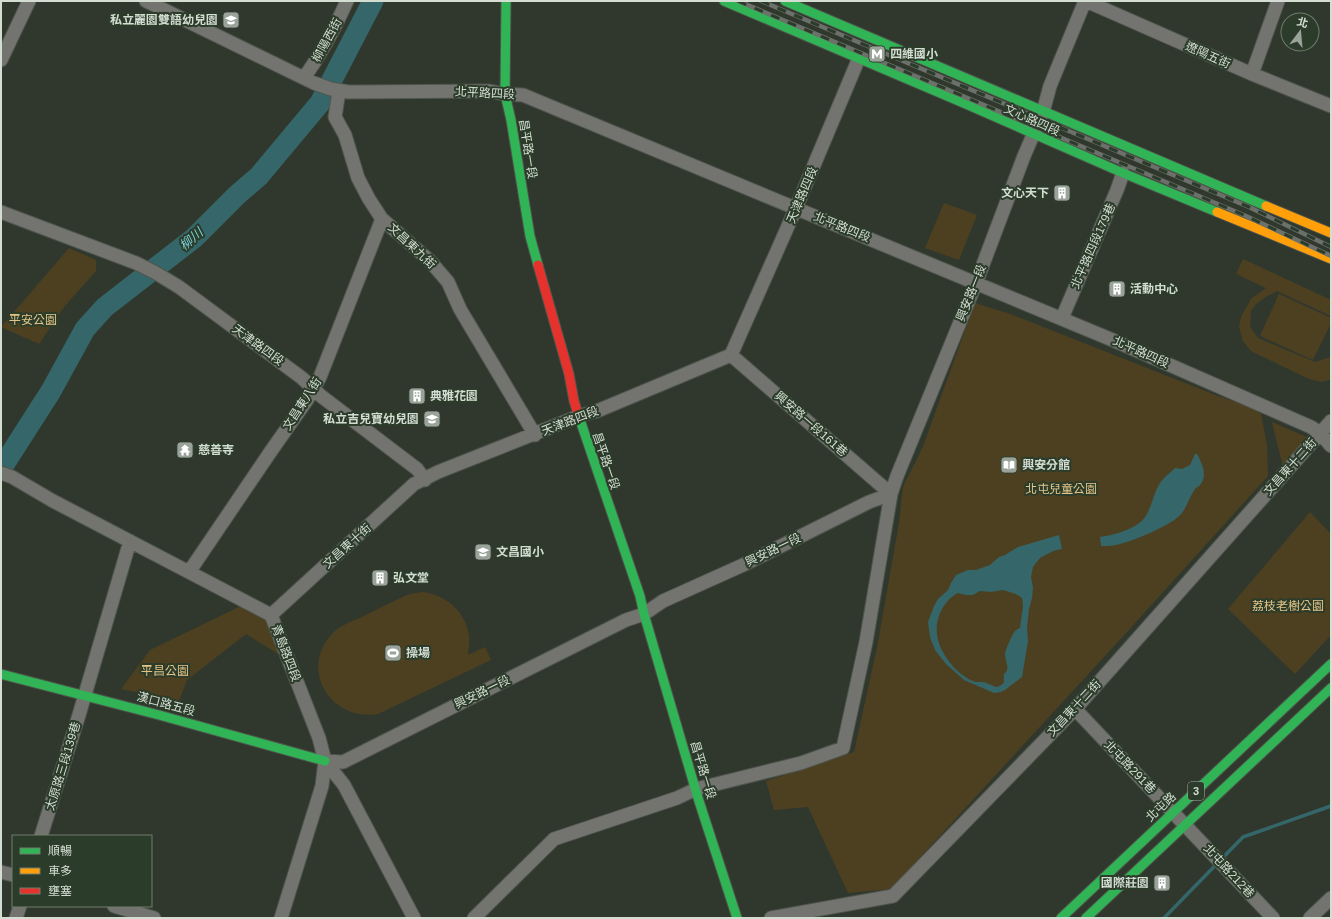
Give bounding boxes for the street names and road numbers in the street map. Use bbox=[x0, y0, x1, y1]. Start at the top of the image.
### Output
street label: 柳陽西街 bbox=[309, 16, 345, 64]
street label: 遼陽五街 bbox=[1183, 39, 1233, 71]
street label: 北平路四段 bbox=[455, 84, 515, 102]
street label: 文心路四段 bbox=[1002, 101, 1062, 139]
street label: 昌平路一段 bbox=[516, 118, 540, 180]
street label: 天津路四段 bbox=[784, 165, 820, 225]
street label: 北平路四段179巷 bbox=[1068, 201, 1118, 291]
street label: 北平路四段 bbox=[812, 209, 872, 245]
street label: 文昌東九街 bbox=[385, 220, 439, 272]
street label: 興安路一段 bbox=[953, 263, 989, 323]
street label: 天津路四段 bbox=[230, 322, 286, 368]
street label: 北平路四段 bbox=[1111, 333, 1171, 371]
street label: 文昌東八街 bbox=[280, 375, 324, 433]
street label: 興安路一段161巷 bbox=[772, 389, 850, 459]
street label: 天津路四段 bbox=[539, 404, 601, 438]
street label: 昌平路一段 bbox=[590, 430, 622, 492]
street label: 文昌東十二街 bbox=[1261, 436, 1319, 498]
street label: 文昌東十街 bbox=[320, 521, 374, 571]
street label: 興安路一段 bbox=[743, 531, 803, 569]
street label: 青島路四段 bbox=[269, 622, 303, 684]
street label: 興安路一段 bbox=[452, 673, 512, 711]
street label: 文昌東十二街 bbox=[1044, 677, 1104, 739]
street label: 漢口路五段 bbox=[135, 689, 197, 719]
street label: 太原路三段139巷 bbox=[43, 720, 83, 812]
street label: 北屯路291巷 bbox=[1101, 738, 1159, 796]
street label: 昌平路一段 bbox=[688, 739, 718, 801]
road number: 3 bbox=[1188, 782, 1204, 800]
street label: 北屯路 bbox=[1143, 790, 1179, 824]
street label: 北屯路212巷 bbox=[1201, 841, 1257, 901]

